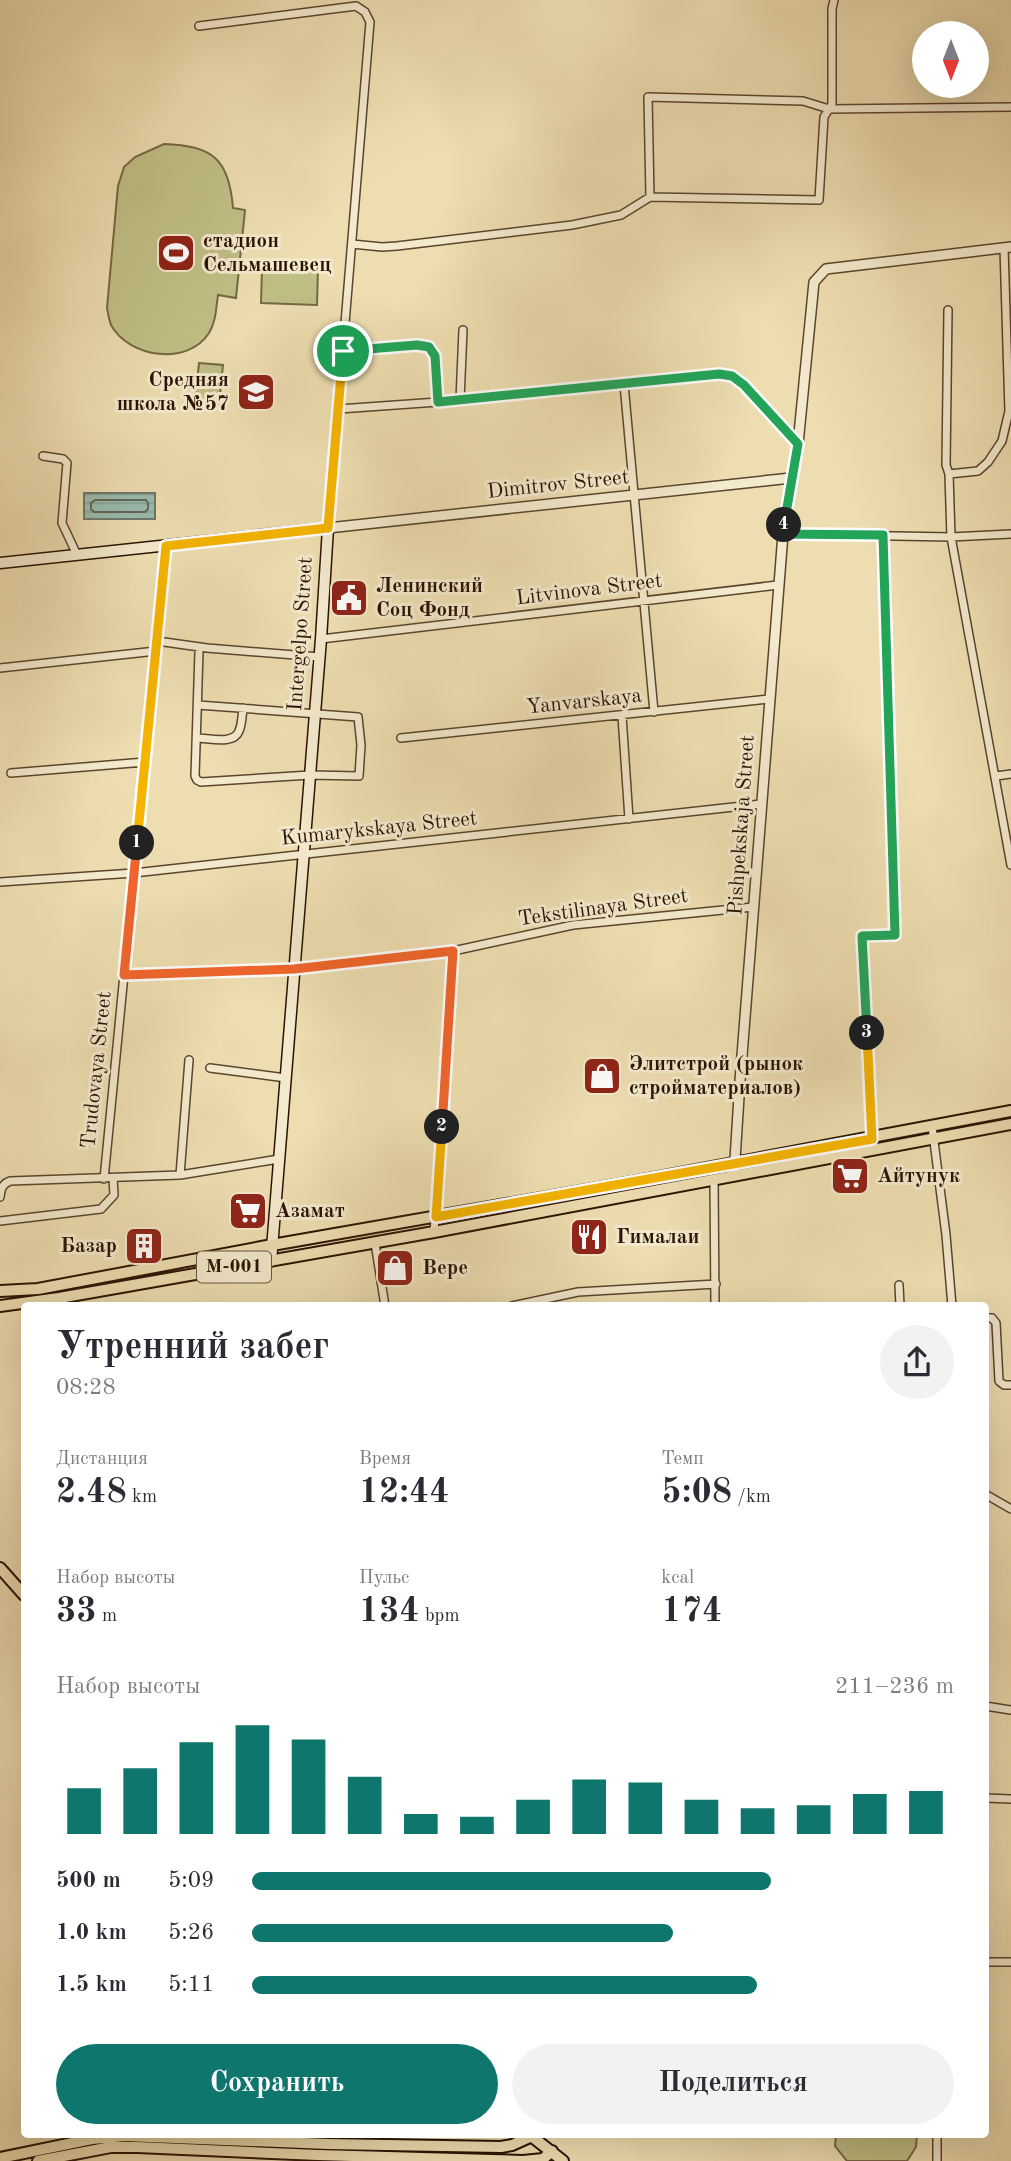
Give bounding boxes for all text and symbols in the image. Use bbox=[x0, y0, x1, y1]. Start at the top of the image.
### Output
north arrow bbox=[912, 21, 989, 98]
map controls bbox=[912, 21, 989, 98]
place label: стадион Сельмашевец bbox=[203, 231, 332, 276]
sports icon: стадион Сельмашевец bbox=[155, 232, 197, 274]
pin bbox=[313, 321, 373, 381]
icon: arrive bbox=[324, 332, 362, 370]
place label: Средняя школа №57 bbox=[117, 370, 229, 415]
school or university icon: Средняя школа №57 bbox=[235, 371, 277, 413]
street label: Dimitrov Street bbox=[486, 467, 630, 503]
pin: 4 bbox=[766, 508, 802, 542]
text: 4 bbox=[778, 515, 789, 534]
street label: Intergelpo Street bbox=[285, 556, 317, 712]
street label: Litvinova Street bbox=[515, 571, 663, 609]
place label: Ленинский Соц Фонд bbox=[376, 576, 483, 621]
public building icon: Ленинский Соц Фонд bbox=[328, 577, 370, 619]
street label: Yanvarskaya bbox=[525, 685, 643, 719]
street label: Pishpekskaja Street bbox=[725, 734, 759, 916]
street label: Kumarykskaya Street bbox=[280, 808, 478, 850]
pin: 1 bbox=[120, 826, 154, 860]
text: 1 bbox=[131, 833, 142, 852]
street label: Tekstilinaya Street bbox=[517, 886, 689, 930]
street label: Trudovaya Street bbox=[78, 990, 116, 1150]
pin: 3 bbox=[850, 1016, 884, 1050]
text: 3 bbox=[861, 1023, 872, 1042]
place label: Элитстрой (рынок стройматериалов) bbox=[629, 1054, 803, 1099]
shop icon: Элитстрой (рынок стройматериалов) bbox=[581, 1055, 623, 1097]
pin: 2 bbox=[424, 1110, 460, 1144]
text: 2 bbox=[436, 1117, 447, 1136]
supermarket icon: Айтунук bbox=[829, 1155, 871, 1197]
place label: Айтунук bbox=[877, 1166, 960, 1187]
supermarket icon: Азамат bbox=[227, 1190, 269, 1232]
place label: Азамат bbox=[275, 1201, 345, 1222]
restaurant icon: Гималаи bbox=[568, 1216, 610, 1258]
building icon: Базар bbox=[123, 1225, 165, 1267]
place label: Гималаи bbox=[616, 1227, 699, 1248]
place label: Базар bbox=[60, 1236, 117, 1257]
shop icon: Вере bbox=[374, 1247, 416, 1289]
road number: M-001 bbox=[197, 1252, 271, 1282]
place label: Вере bbox=[422, 1258, 468, 1279]
button: share bbox=[880, 1325, 954, 1399]
text: Утренний забег bbox=[56, 1329, 329, 1367]
text: 08:28 bbox=[56, 1376, 116, 1399]
text: Дистанция bbox=[56, 1450, 148, 1469]
text: Время bbox=[359, 1450, 411, 1469]
text: Темп bbox=[661, 1450, 704, 1469]
text: 2.48 bbox=[56, 1475, 127, 1510]
text: 12:44 bbox=[359, 1475, 450, 1510]
text: 5:08 bbox=[661, 1475, 732, 1510]
text: km bbox=[127, 1488, 157, 1507]
text: /km bbox=[732, 1488, 771, 1507]
text: Набор высоты bbox=[56, 1569, 175, 1588]
text: Пульс bbox=[359, 1569, 409, 1588]
text: kcal bbox=[661, 1569, 694, 1588]
text: 33 bbox=[56, 1594, 97, 1629]
text: 134 bbox=[359, 1594, 420, 1629]
text: 174 bbox=[661, 1594, 722, 1629]
text: m bbox=[97, 1607, 117, 1626]
text: bpm bbox=[420, 1607, 460, 1626]
text: Набор высоты bbox=[56, 1675, 200, 1698]
text: 211–236 m bbox=[835, 1675, 954, 1698]
text: 500 m bbox=[56, 1869, 121, 1892]
text: 5:09 bbox=[168, 1869, 214, 1892]
text: 1.0 km bbox=[56, 1921, 127, 1944]
text: 5:26 bbox=[168, 1921, 214, 1944]
text: 1.5 km bbox=[56, 1973, 127, 1996]
text: 5:11 bbox=[168, 1973, 214, 1996]
button: Сохранить bbox=[56, 2044, 498, 2124]
button: Поделиться bbox=[512, 2044, 954, 2124]

